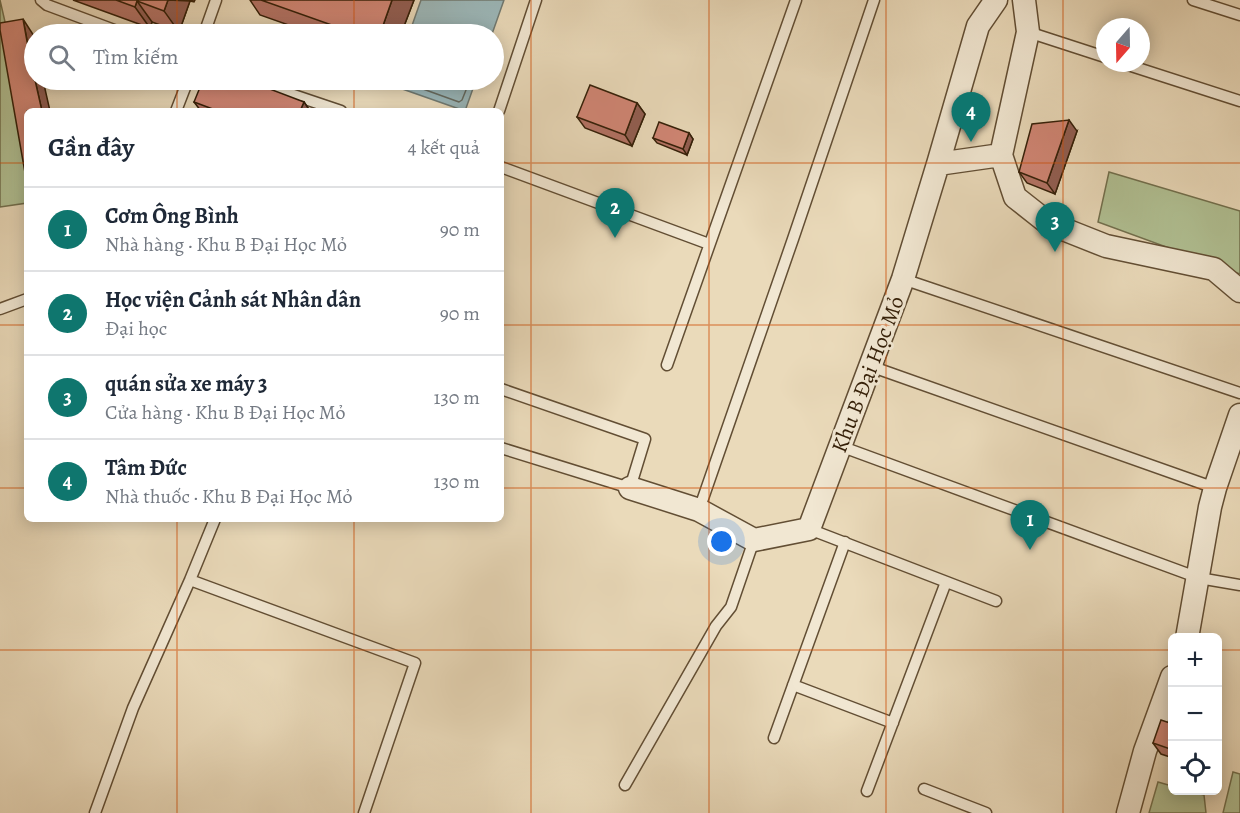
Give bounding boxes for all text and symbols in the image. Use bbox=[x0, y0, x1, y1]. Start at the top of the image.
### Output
north arrow bbox=[1096, 18, 1150, 72]
search box bbox=[24, 24, 504, 90]
icon: search bbox=[45, 41, 78, 74]
text: Tìm kiếm bbox=[93, 42, 179, 72]
pin: 4 bbox=[952, 92, 990, 142]
text: Gần đây bbox=[48, 130, 134, 165]
text: 4 kết quả bbox=[407, 134, 480, 161]
pin: 2 bbox=[596, 188, 634, 238]
text: Cơm Ông Bình bbox=[105, 201, 239, 231]
pin: 3 bbox=[1036, 202, 1074, 252]
text: 1 bbox=[64, 216, 71, 243]
text: 90 m bbox=[440, 216, 480, 243]
text: Nhà hàng · Khu B Đại Học Mỏ bbox=[105, 231, 347, 258]
text: Học viện Cảnh sát Nhân dân bbox=[105, 285, 361, 315]
street label: Khu B Đại Học Mỏ bbox=[824, 292, 912, 457]
text: 2 bbox=[63, 300, 72, 327]
text: 90 m bbox=[440, 300, 480, 327]
text: Đại học bbox=[105, 315, 167, 342]
text: quán sửa xe máy 3 bbox=[105, 369, 268, 399]
text: 3 bbox=[63, 384, 72, 411]
text: 130 m bbox=[434, 384, 480, 411]
text: Cửa hàng · Khu B Đại Học Mỏ bbox=[105, 399, 345, 426]
text: Tâm Đức bbox=[105, 453, 187, 483]
text: 4 bbox=[63, 468, 72, 495]
text: 130 m bbox=[434, 468, 480, 495]
text: Nhà thuốc · Khu B Đại Học Mỏ bbox=[105, 483, 352, 510]
pin: 1 bbox=[1010, 500, 1050, 550]
your location bbox=[707, 527, 736, 556]
map controls bbox=[1168, 633, 1222, 795]
button: + bbox=[1168, 633, 1222, 687]
button: − bbox=[1168, 687, 1222, 741]
button: locate bbox=[1168, 741, 1222, 795]

